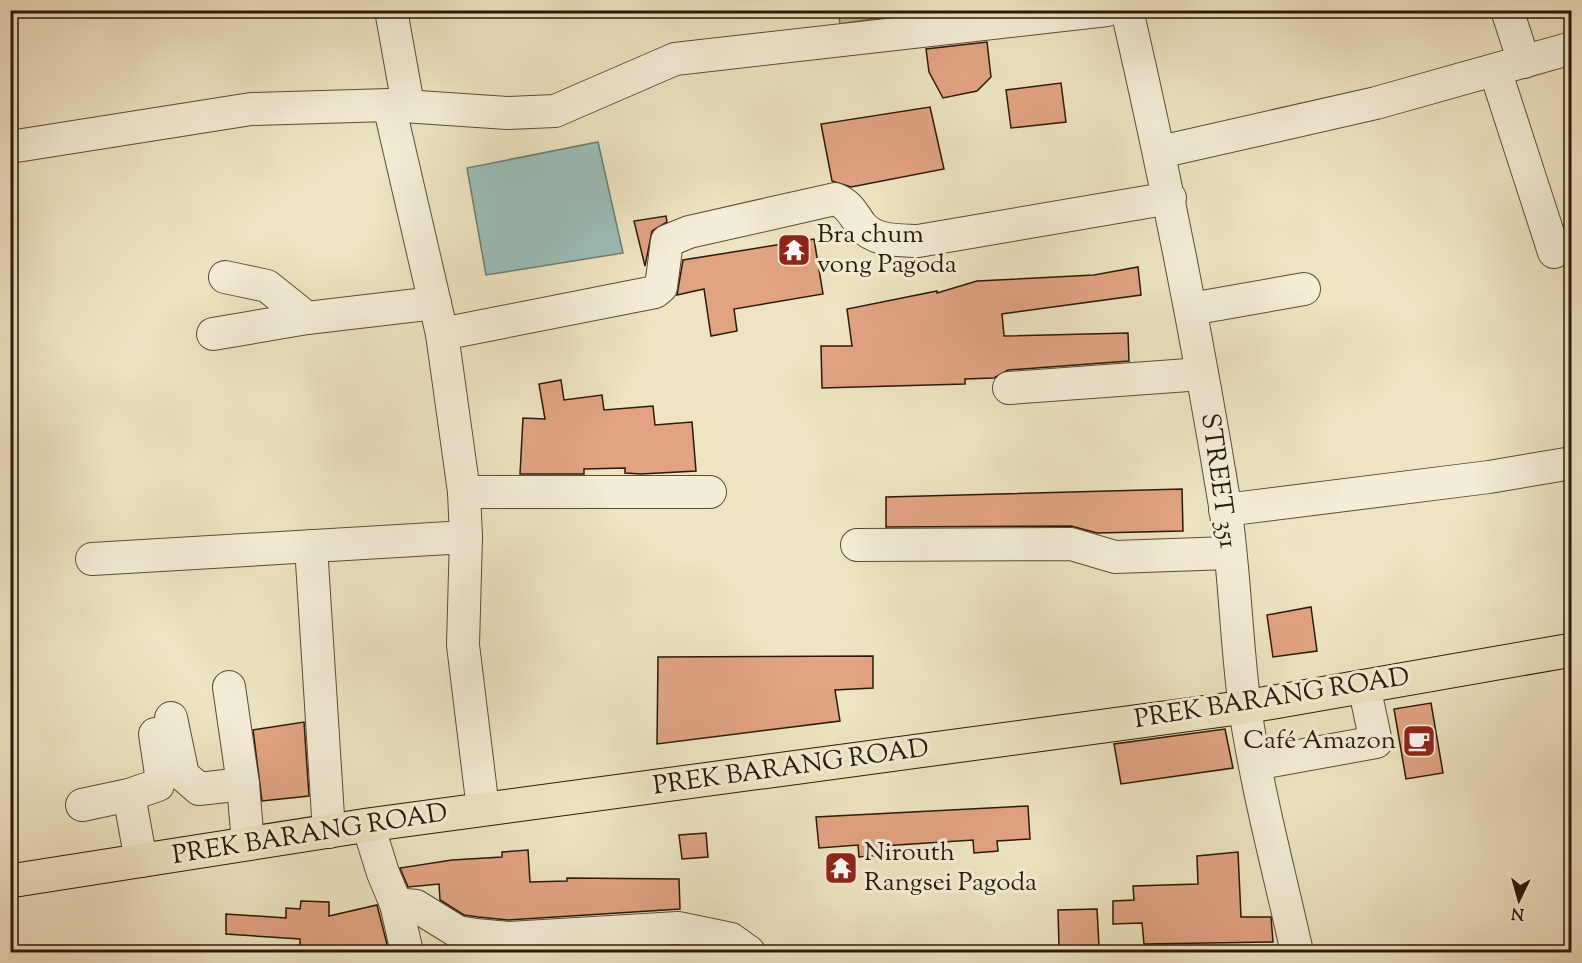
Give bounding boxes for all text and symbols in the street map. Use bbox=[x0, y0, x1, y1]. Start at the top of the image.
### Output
place label: Bra chum vong Pagoda bbox=[817, 217, 957, 284]
temple icon: Bra chum vong Pagoda bbox=[776, 232, 812, 268]
street label: STREET 351 bbox=[1190, 411, 1246, 551]
street label: PREK BARANG ROAD bbox=[1132, 659, 1412, 739]
place label: Café Amazon bbox=[1243, 723, 1396, 760]
cafe icon: Café Amazon bbox=[1401, 723, 1437, 759]
street label: PREK BARANG ROAD bbox=[651, 730, 931, 806]
street label: PREK BARANG ROAD bbox=[170, 795, 450, 875]
place label: Nirouth Rangsei Pagoda bbox=[864, 835, 1037, 902]
temple icon: Nirouth Rangsei Pagoda bbox=[823, 850, 859, 886]
north arrow bbox=[1489, 870, 1549, 930]
text: N bbox=[1510, 900, 1525, 924]

